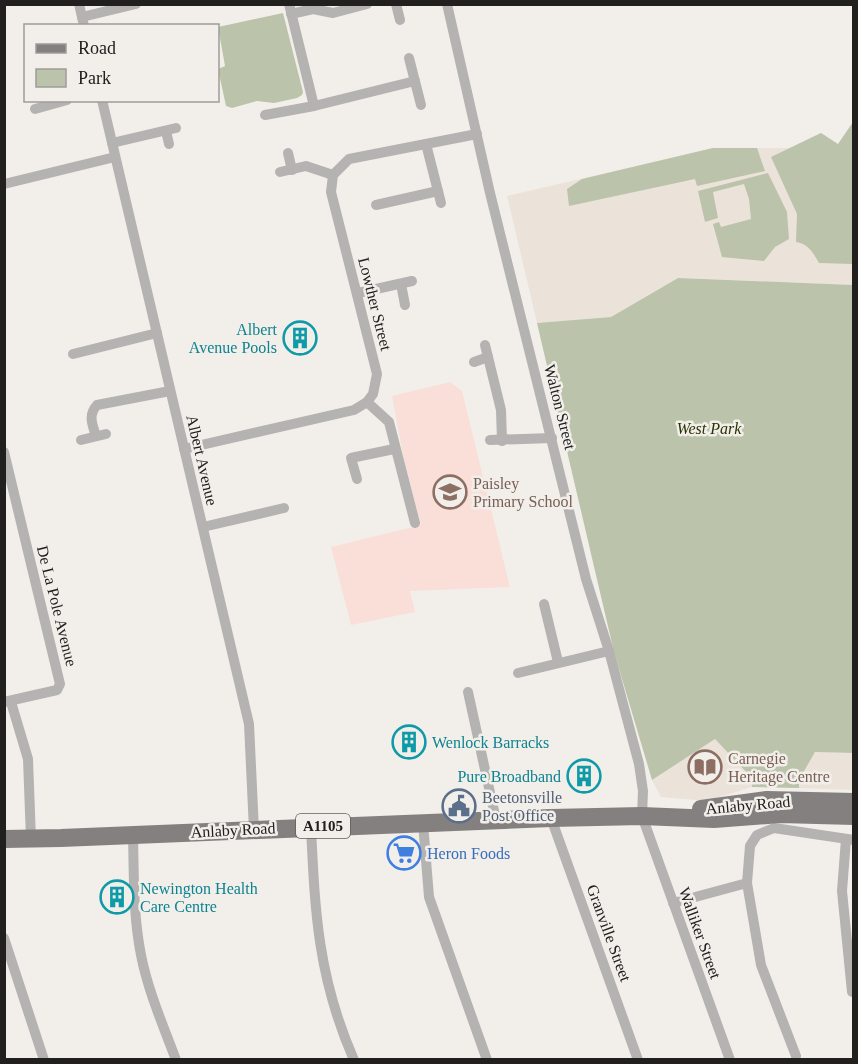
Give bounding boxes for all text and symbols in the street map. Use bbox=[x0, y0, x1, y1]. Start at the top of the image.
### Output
legend bbox=[24, 24, 219, 102]
text: Road bbox=[78, 38, 116, 58]
text: Park bbox=[78, 68, 111, 88]
street label: Lowther Street bbox=[355, 256, 395, 353]
building icon: Albert Avenue Pools bbox=[282, 320, 318, 356]
place label: Albert Avenue Pools bbox=[189, 321, 278, 356]
street label: Walton Street bbox=[541, 363, 579, 452]
street label: Albert Avenue bbox=[183, 413, 221, 507]
park label: West Park bbox=[677, 420, 742, 437]
school or university icon: Paisley Primary School bbox=[432, 474, 468, 510]
place label: Paisley Primary School bbox=[473, 475, 574, 511]
street label: De La Pole Avenue bbox=[34, 544, 80, 668]
building icon: Wenlock Barracks bbox=[391, 724, 427, 760]
place label: Wenlock Barracks bbox=[432, 734, 549, 751]
library icon: Carnegie Heritage Centre bbox=[687, 749, 723, 785]
place label: Carnegie Heritage Centre bbox=[728, 750, 830, 786]
building icon: Pure Broadband bbox=[566, 758, 602, 794]
place label: Pure Broadband bbox=[457, 768, 561, 785]
public building icon: Beetonsville Post Office bbox=[441, 788, 477, 824]
place label: Beetonsville Post Office bbox=[482, 789, 562, 824]
street label: Anlaby Road bbox=[705, 793, 791, 818]
road number: A1105 bbox=[296, 814, 350, 838]
street label: Anlaby Road bbox=[190, 819, 276, 842]
supermarket icon: Heron Foods bbox=[386, 835, 422, 871]
place label: Heron Foods bbox=[427, 845, 510, 862]
building icon: Newington Health Care Centre bbox=[99, 879, 135, 915]
place label: Newington Health Care Centre bbox=[140, 880, 258, 915]
street label: Granville Street bbox=[584, 882, 635, 984]
street label: Walliker Street bbox=[676, 885, 725, 982]

